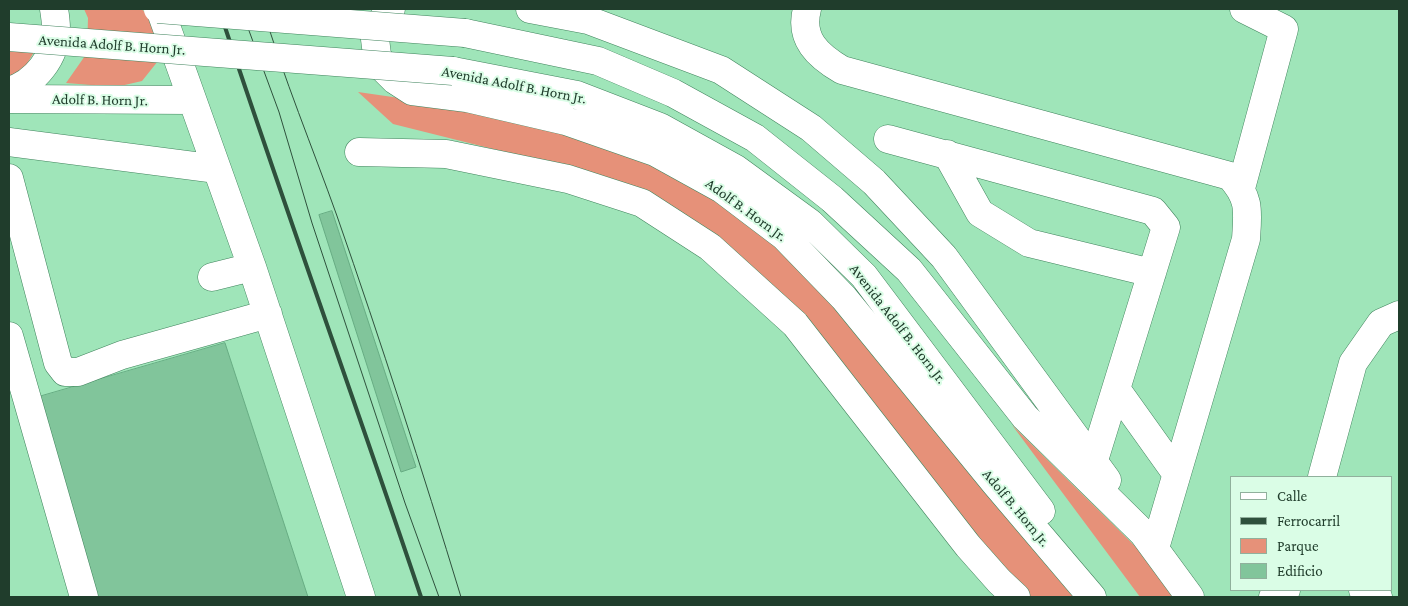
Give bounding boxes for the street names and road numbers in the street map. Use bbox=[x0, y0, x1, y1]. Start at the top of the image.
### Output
street label: Avenida Adolf B. Horn Jr. bbox=[38, 31, 186, 59]
street label: Avenida Adolf B. Horn Jr. bbox=[440, 62, 588, 108]
street label: Adolf B. Horn Jr. bbox=[52, 90, 148, 110]
street label: Adolf B. Horn Jr. bbox=[702, 175, 790, 245]
street label: Avenida Adolf B. Horn Jr. bbox=[846, 260, 950, 388]
street label: Adolf B. Horn Jr. bbox=[978, 465, 1054, 551]

